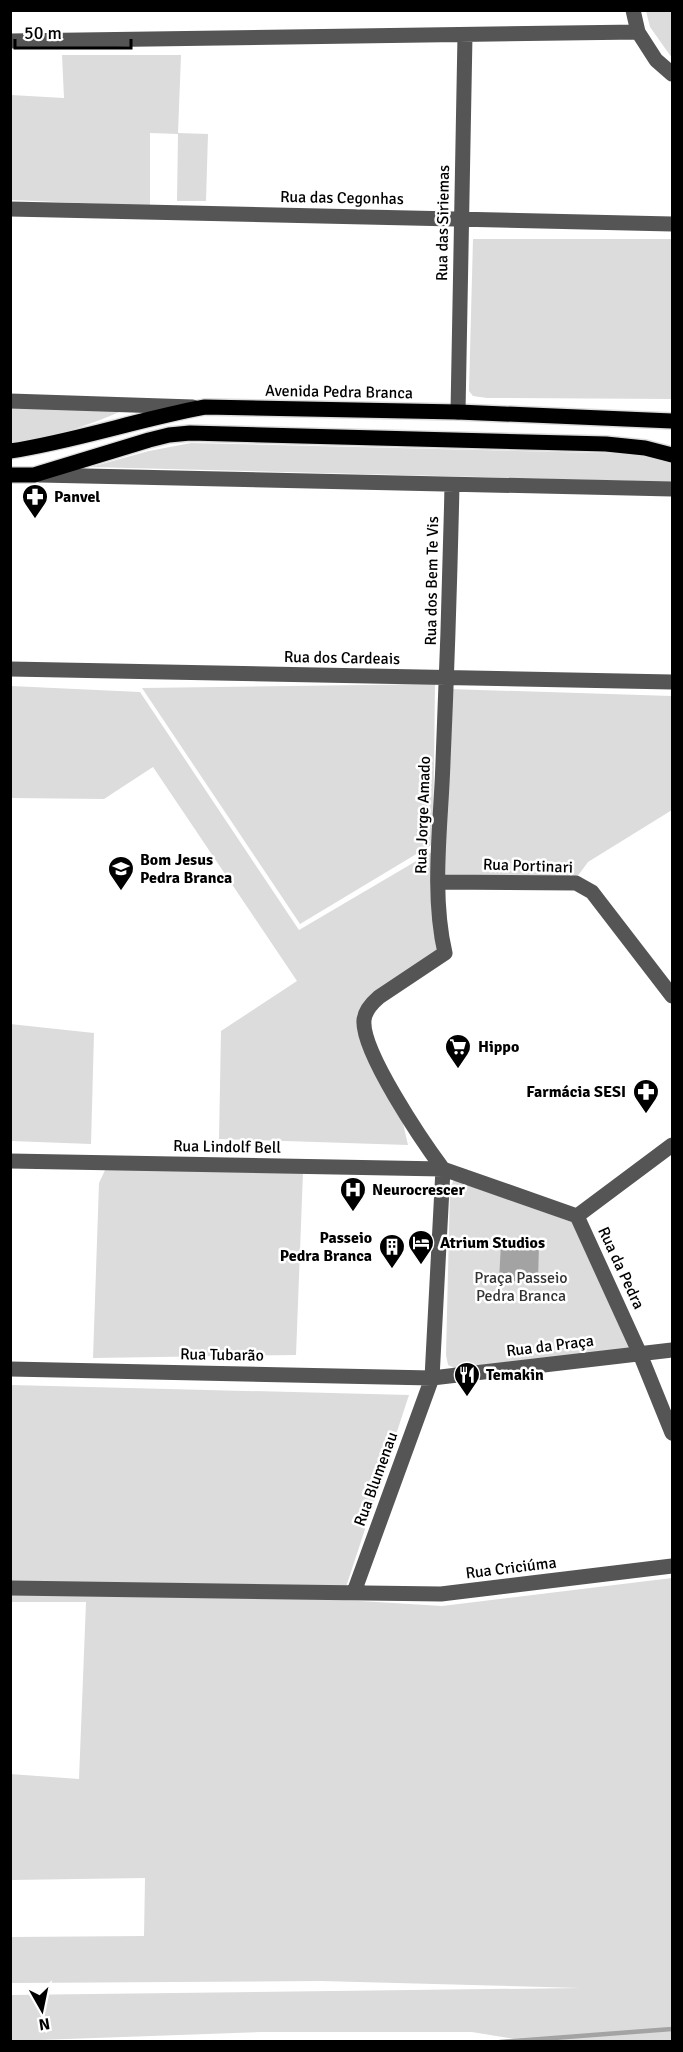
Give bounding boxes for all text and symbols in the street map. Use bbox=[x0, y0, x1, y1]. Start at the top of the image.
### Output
scale bar bbox=[15, 12, 130, 50]
text: 50 m bbox=[24, 22, 62, 44]
street label: Rua das Siriemas bbox=[432, 165, 454, 281]
street label: Rua das Cegonhas bbox=[280, 187, 404, 209]
street label: Avenida Pedra Branca bbox=[265, 381, 413, 403]
pharmacy icon: Panvel bbox=[20, 482, 50, 520]
place label: Panvel bbox=[54, 487, 100, 507]
street label: Rua dos Bem Te Vis bbox=[421, 516, 443, 646]
street label: Rua dos Cardeais bbox=[284, 647, 400, 669]
street label: Rua Jorge Amado bbox=[411, 756, 435, 874]
place label: Bom Jesus Pedra Branca bbox=[140, 850, 232, 888]
school or university icon: Bom Jesus Pedra Branca bbox=[106, 854, 136, 892]
street label: Rua Portinari bbox=[483, 854, 573, 878]
supermarket icon: Hippo bbox=[443, 1032, 473, 1070]
place label: Hippo bbox=[478, 1037, 519, 1057]
pharmacy icon: Farmácia SESI bbox=[631, 1077, 661, 1115]
place label: Farmácia SESI bbox=[526, 1082, 626, 1102]
street label: Rua Lindolf Bell bbox=[173, 1136, 281, 1158]
hospital icon: Neurocrescer bbox=[338, 1175, 368, 1213]
place label: Neurocrescer bbox=[372, 1180, 465, 1200]
street label: Rua da Pedra bbox=[593, 1224, 649, 1312]
place label: Passeio Pedra Branca bbox=[280, 1228, 372, 1266]
hotel icon: Atrium Studios bbox=[406, 1228, 436, 1266]
building icon: Passeio Pedra Branca bbox=[377, 1232, 407, 1270]
place label: Atrium Studios bbox=[440, 1233, 545, 1253]
park label: Praça Passeio Pedra Branca bbox=[474, 1268, 568, 1306]
street label: Rua da Praça bbox=[505, 1331, 595, 1361]
street label: Rua Tubarão bbox=[180, 1344, 264, 1366]
restaurant icon: Temakin bbox=[452, 1360, 482, 1398]
place label: Temakin bbox=[486, 1365, 544, 1385]
street label: Rua Blumenau bbox=[350, 1429, 402, 1529]
street label: Rua Criciúma bbox=[464, 1552, 558, 1584]
north arrow bbox=[12, 1980, 72, 2040]
text: N bbox=[37, 2013, 51, 2035]

